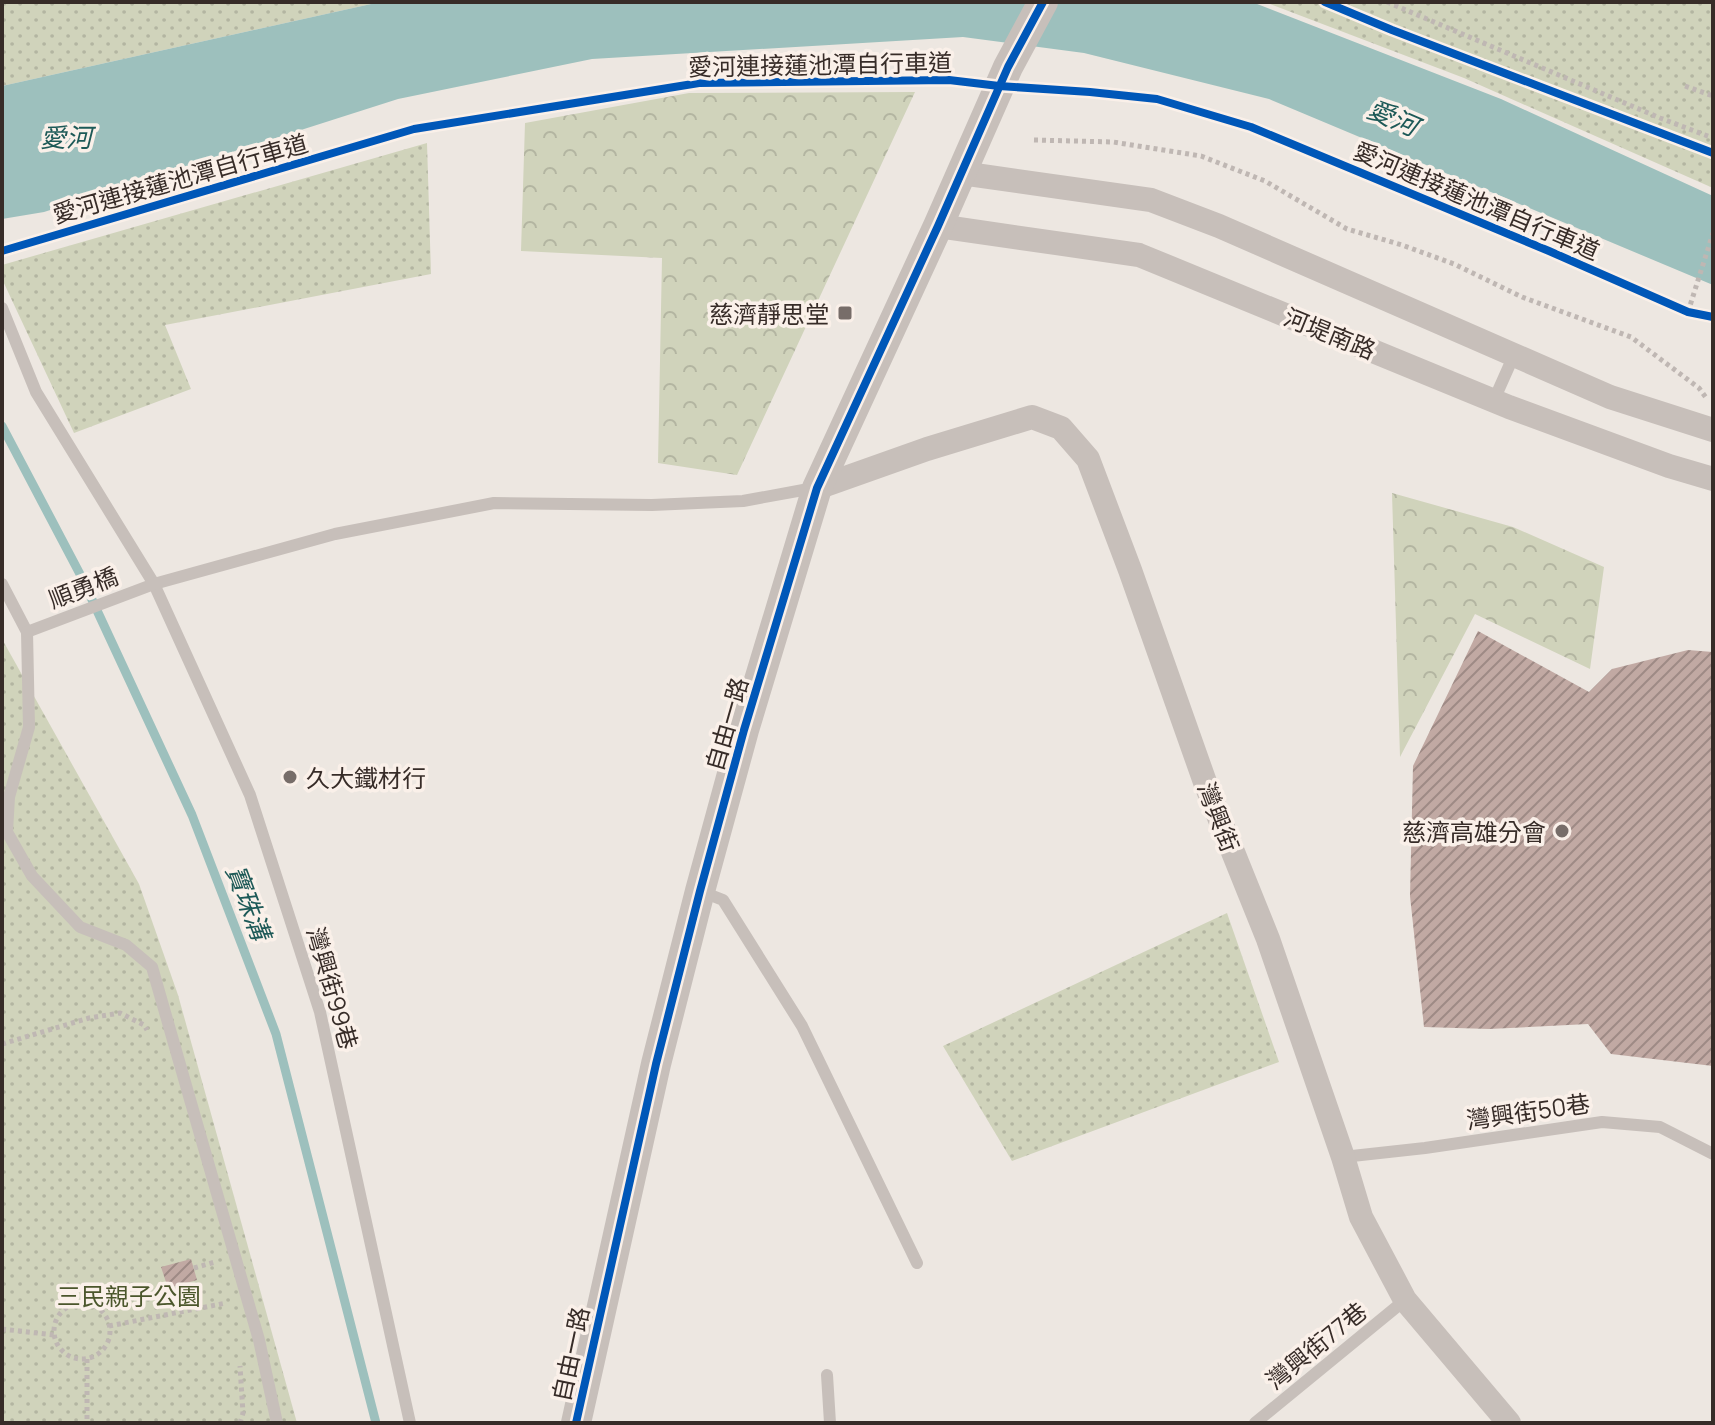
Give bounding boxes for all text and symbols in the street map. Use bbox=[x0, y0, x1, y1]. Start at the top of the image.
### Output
street label: 愛河連接蓮池潭自行車道 bbox=[688, 45, 952, 83]
water label: 愛河 bbox=[1362, 90, 1429, 146]
water label: 愛河 bbox=[40, 119, 97, 155]
street label: 愛河連接蓮池潭自行車道 bbox=[49, 126, 311, 230]
street label: 愛河連接蓮池潭自行車道 bbox=[1349, 133, 1605, 267]
place label: 慈濟靜思堂 bbox=[709, 297, 829, 330]
street label: 河堤南路 bbox=[1279, 300, 1381, 366]
marker: 慈濟靜思堂 bbox=[836, 304, 854, 322]
street label: 順勇橋 bbox=[43, 559, 123, 615]
street label: 自由一路 bbox=[697, 673, 755, 775]
place label: 久大鐵材行 bbox=[306, 761, 426, 794]
marker: 久大鐵材行 bbox=[281, 768, 299, 786]
street label: 灣興街 bbox=[1191, 777, 1247, 857]
place label: 慈濟高雄分會 bbox=[1402, 815, 1546, 848]
marker: 慈濟高雄分會 bbox=[1553, 822, 1571, 840]
water label: 寶珠溝 bbox=[218, 859, 281, 949]
street label: 灣興街99巷 bbox=[300, 923, 366, 1053]
street label: 灣興街50巷 bbox=[1464, 1086, 1592, 1136]
park label: 三民親子公園 bbox=[57, 1279, 201, 1312]
street label: 灣興街77巷 bbox=[1259, 1294, 1373, 1396]
street label: 自由一路 bbox=[544, 1304, 596, 1404]

